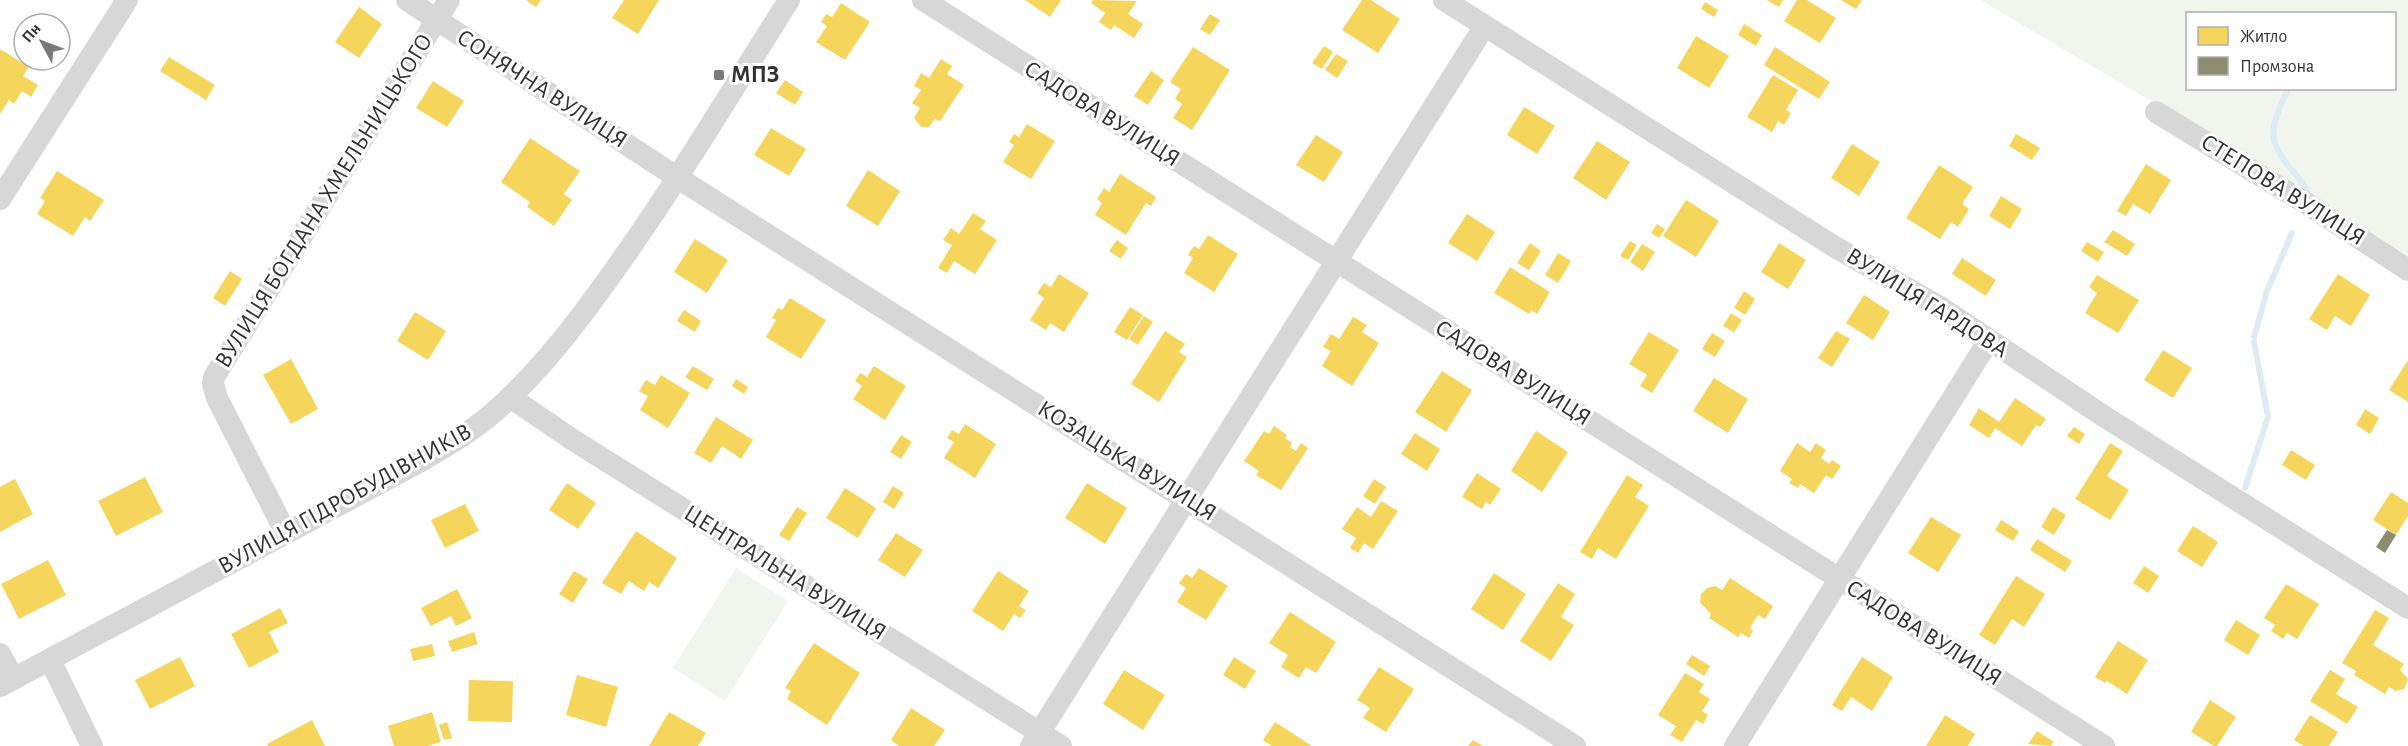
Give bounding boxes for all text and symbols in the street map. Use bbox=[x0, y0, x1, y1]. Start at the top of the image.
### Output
north arrow bbox=[12, 12, 72, 72]
legend bbox=[2186, 12, 2396, 90]
text: Пн bbox=[19, 20, 44, 45]
street label: СОНЯЧНА ВУЛИЦЯ bbox=[453, 25, 631, 153]
text: Житло bbox=[2240, 28, 2287, 46]
street label: ВУЛИЦЯ БОГДАНА ХМЕЛЬНИЦЬКОГО bbox=[211, 30, 437, 372]
street label: САДОВА ВУЛИЦЯ bbox=[1020, 57, 1184, 171]
text: Промзона bbox=[2240, 58, 2314, 76]
place label: МПЗ bbox=[731, 63, 780, 87]
marker: МПЗ bbox=[712, 68, 726, 82]
street label: СТЕПОВА ВУЛИЦЯ bbox=[2197, 130, 2369, 250]
street label: ВУЛИЦЯ ГАРДОВА bbox=[1842, 244, 2012, 362]
street label: САДОВА ВУЛИЦЯ bbox=[1431, 316, 1595, 430]
street label: КОЗАЦЬКА ВУЛИЦЯ bbox=[1033, 396, 1221, 526]
street label: ВУЛИЦЯ ГІДРОБУДІВНИКІВ bbox=[214, 419, 476, 579]
street label: ЦЕНТРАЛЬНА ВУЛИЦЯ bbox=[680, 501, 890, 645]
street label: САДОВА ВУЛИЦЯ bbox=[1842, 576, 2006, 690]

